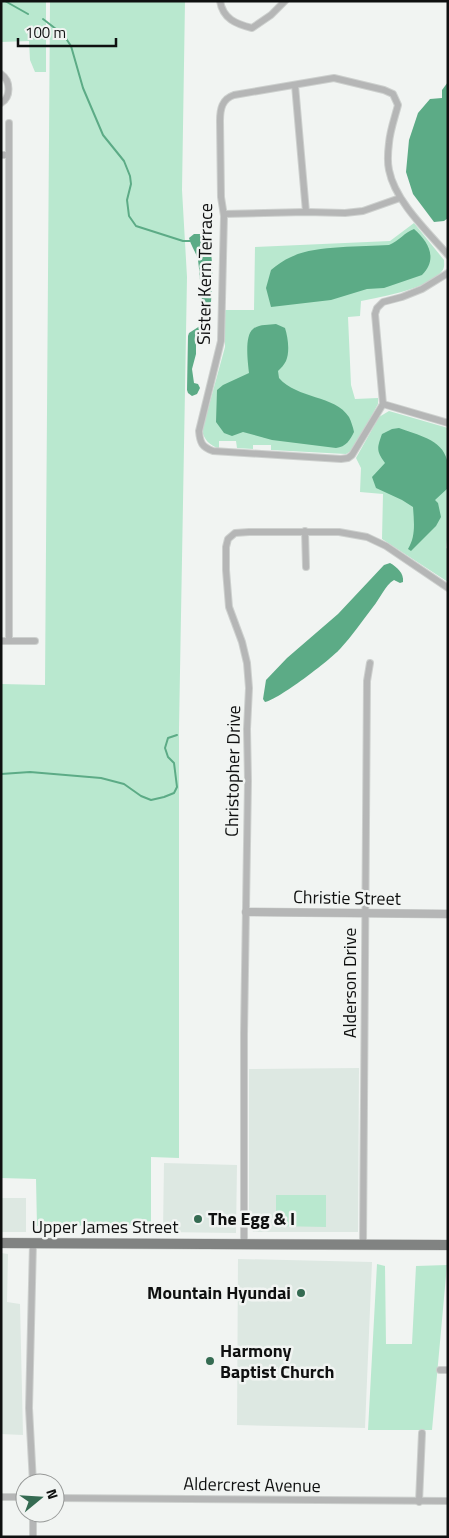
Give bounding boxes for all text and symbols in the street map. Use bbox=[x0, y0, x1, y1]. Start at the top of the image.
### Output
scale bar bbox=[18, 15, 115, 47]
text: 100 m bbox=[25, 21, 66, 44]
street label: Sister Kern Terrace bbox=[190, 203, 219, 345]
street label: Christopher Drive bbox=[218, 705, 247, 837]
street label: Christie Street bbox=[293, 883, 402, 912]
street label: Alderson Drive bbox=[336, 928, 363, 1038]
place label: The Egg & I bbox=[208, 1205, 295, 1232]
street label: Upper James Street bbox=[32, 1213, 179, 1240]
marker: The Egg & I bbox=[192, 1213, 204, 1225]
place label: Mountain Hyundai bbox=[147, 1279, 291, 1306]
marker: Mountain Hyundai bbox=[295, 1287, 307, 1299]
place label: Harmony Baptist Church bbox=[220, 1337, 335, 1385]
marker: Harmony Baptist Church bbox=[204, 1355, 216, 1367]
street label: Aldercrest Avenue bbox=[183, 1470, 321, 1499]
north arrow bbox=[15, 1473, 65, 1523]
text: N bbox=[41, 1486, 64, 1502]

